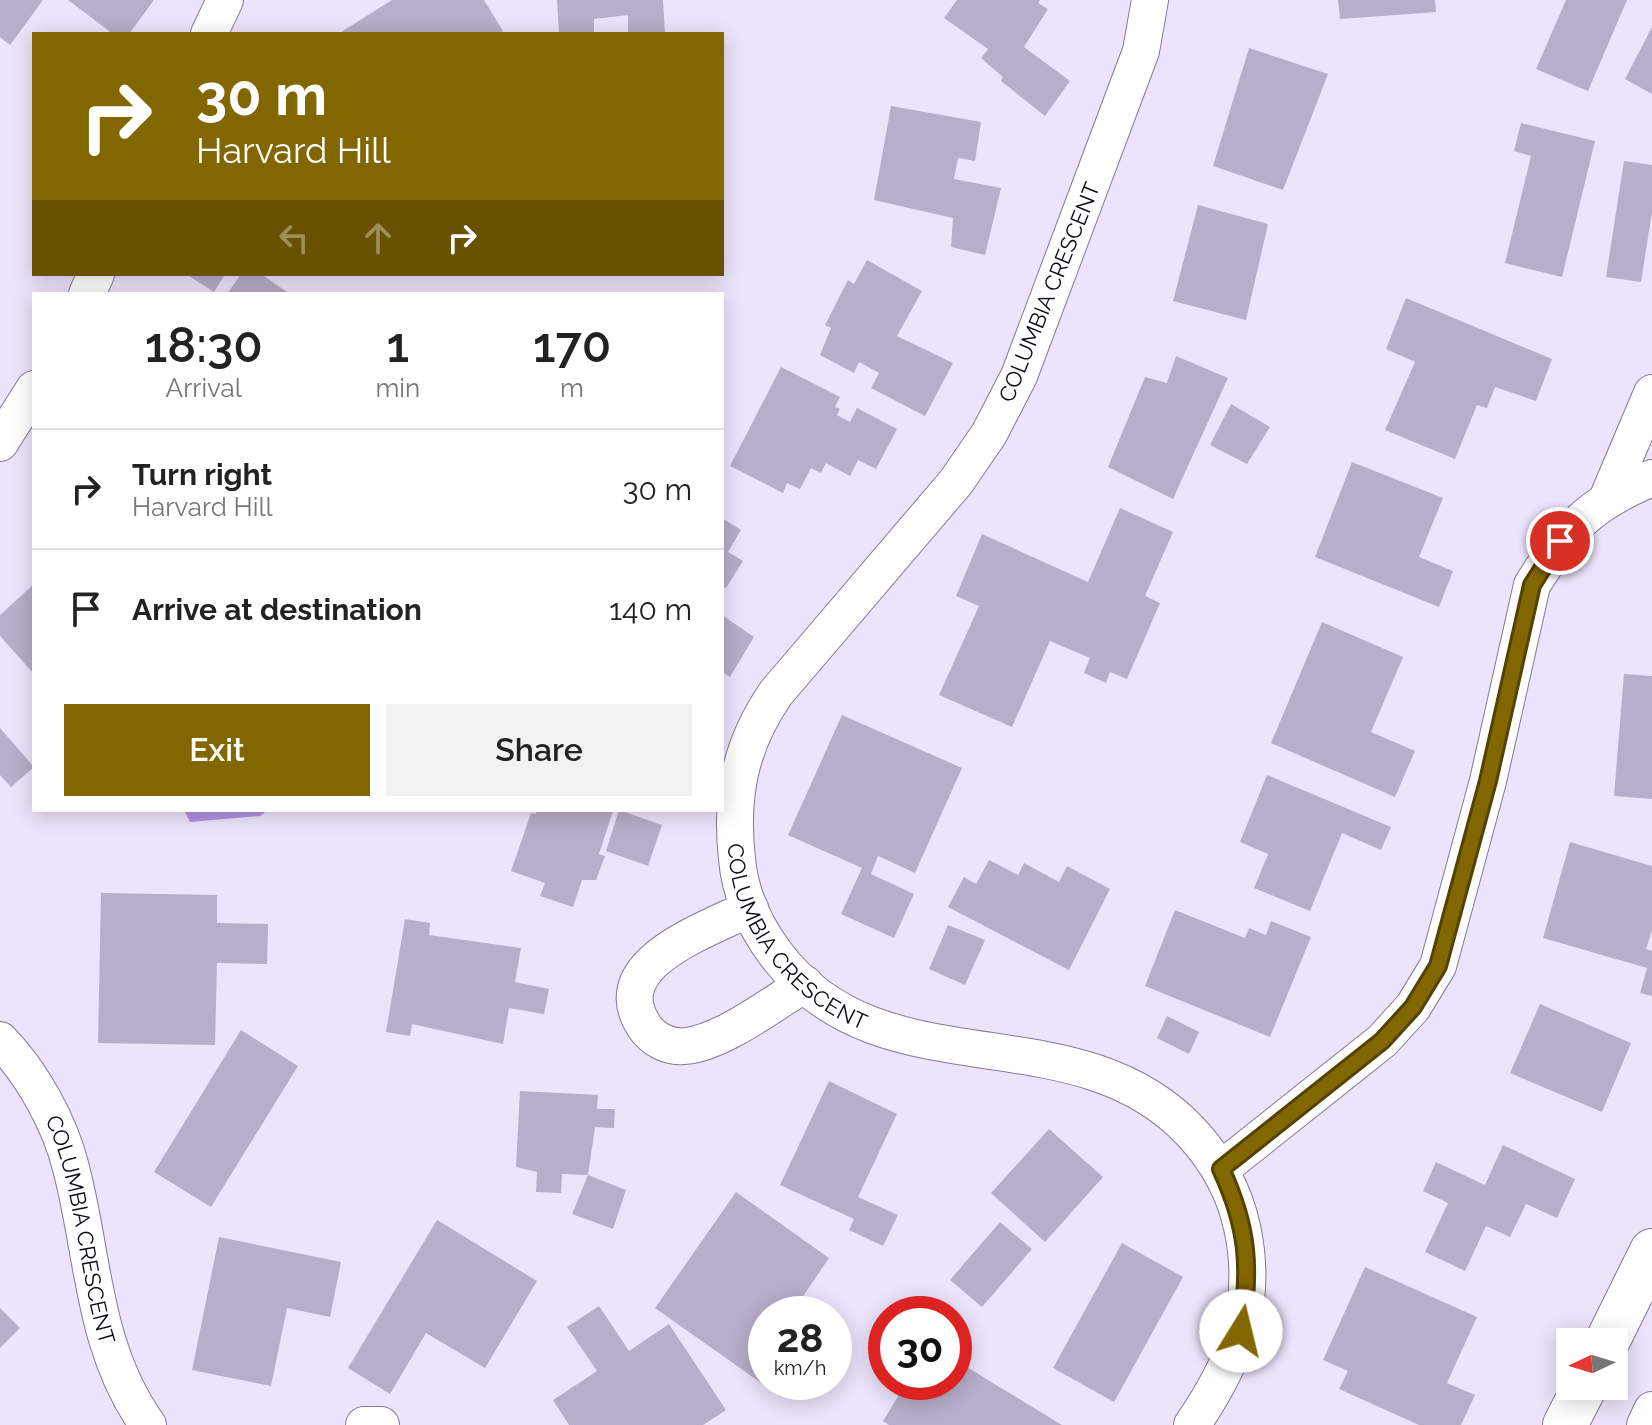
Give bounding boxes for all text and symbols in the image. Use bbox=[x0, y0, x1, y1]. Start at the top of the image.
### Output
text: 30 m bbox=[196, 62, 327, 128]
icon: right bbox=[64, 64, 168, 168]
text: Harvard Hill bbox=[196, 129, 391, 171]
street label: COLUMBIA CRESCENT bbox=[993, 178, 1105, 406]
icon: left bbox=[272, 216, 316, 260]
icon: ahead bbox=[356, 216, 400, 260]
icon: right bbox=[440, 216, 484, 260]
text: 18:30 bbox=[145, 317, 263, 373]
text: 1 bbox=[386, 317, 409, 373]
text: 170 bbox=[533, 317, 611, 373]
text: Arrival bbox=[166, 373, 242, 403]
text: min bbox=[375, 373, 420, 403]
text: m bbox=[560, 373, 584, 403]
text: Turn right bbox=[132, 457, 272, 492]
icon: right bbox=[64, 467, 108, 511]
text: 30 m bbox=[622, 472, 692, 507]
text: Harvard Hill bbox=[132, 492, 273, 522]
pin bbox=[1526, 507, 1594, 575]
icon: arrive bbox=[1538, 519, 1582, 563]
icon: arrive bbox=[64, 587, 108, 631]
text: Arrive at destination bbox=[132, 592, 422, 627]
text: 140 m bbox=[609, 592, 692, 627]
button: Exit bbox=[64, 704, 370, 796]
button: Share bbox=[386, 704, 692, 796]
street label: COLUMBIA CRESCENT bbox=[723, 842, 872, 1035]
street label: COLUMBIA CRESCENT bbox=[40, 1111, 121, 1348]
position arrow bbox=[1199, 1289, 1283, 1373]
speed limit sign: 30 bbox=[868, 1296, 972, 1400]
text: 28 bbox=[777, 1314, 823, 1361]
north arrow bbox=[1556, 1328, 1628, 1400]
map controls bbox=[1556, 1328, 1628, 1400]
text: km/h bbox=[774, 1356, 826, 1380]

